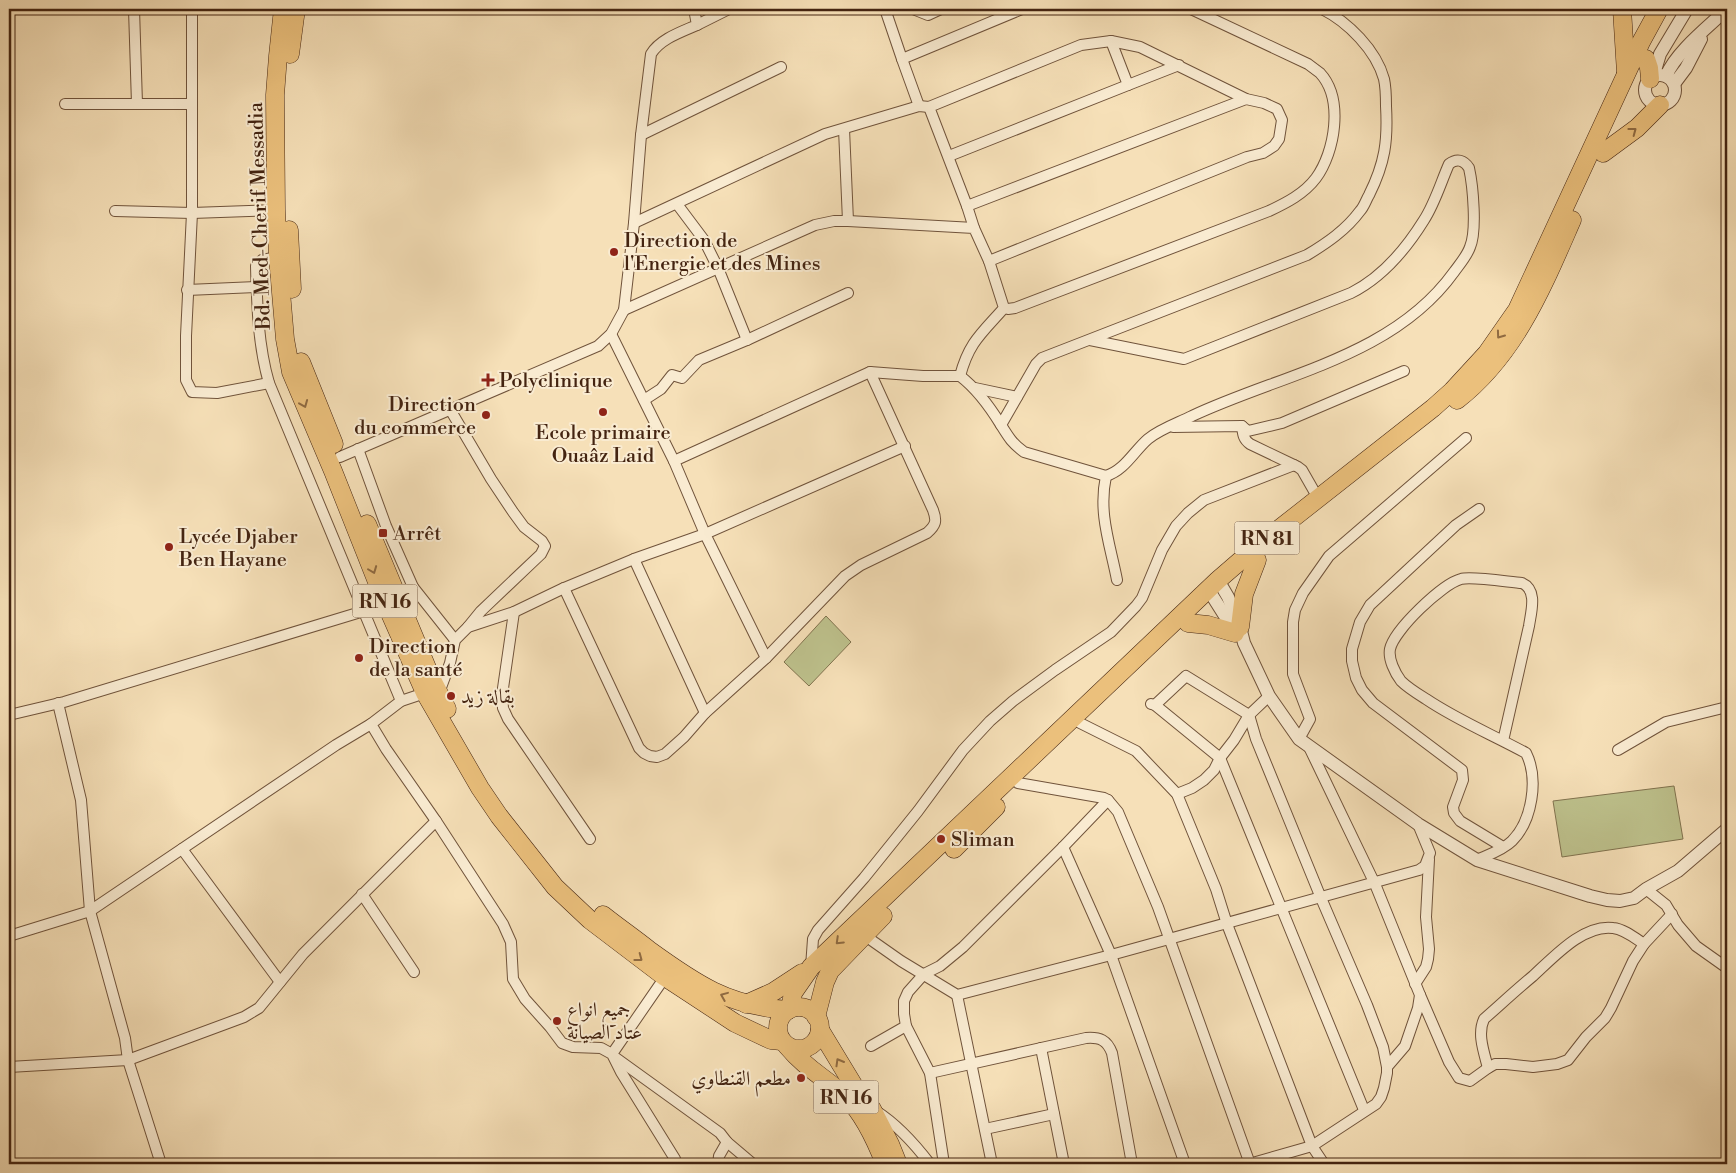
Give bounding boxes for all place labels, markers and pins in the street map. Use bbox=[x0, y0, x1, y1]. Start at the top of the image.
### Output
place label: Direction de l'Energie et des Mines bbox=[624, 229, 821, 277]
marker: Direction de l'Energie et des Mines bbox=[608, 246, 620, 258]
place label: Polyclinique bbox=[499, 369, 613, 394]
marker: Polyclinique bbox=[481, 373, 495, 387]
place label: Direction du commerce bbox=[354, 393, 476, 441]
marker: Ecole primaire Ouaâz Laid bbox=[597, 406, 609, 418]
marker: Direction du commerce bbox=[480, 409, 492, 421]
place label: Ecole primaire Ouaâz Laid bbox=[535, 421, 671, 469]
place label: Arrêt bbox=[392, 522, 441, 547]
place label: Lycée Djaber Ben Hayane bbox=[178, 525, 298, 573]
marker: Arrêt bbox=[377, 527, 389, 539]
marker: Lycée Djaber Ben Hayane bbox=[163, 541, 175, 553]
place label: Direction de la santé bbox=[369, 635, 463, 683]
marker: Direction de la santé bbox=[353, 652, 365, 664]
place label: بقالة زيد bbox=[461, 685, 515, 710]
marker: بقالة زيد bbox=[445, 690, 457, 702]
place label: Sliman bbox=[951, 828, 1015, 853]
marker: Sliman bbox=[935, 833, 947, 845]
place label: جميع انواع عتاد الصيانة bbox=[567, 998, 642, 1046]
marker: جميع انواع عتاد الصيانة bbox=[551, 1015, 563, 1027]
place label: مطعم القنطاوي bbox=[691, 1067, 791, 1097]
marker: مطعم القنطاوي bbox=[795, 1072, 807, 1084]

